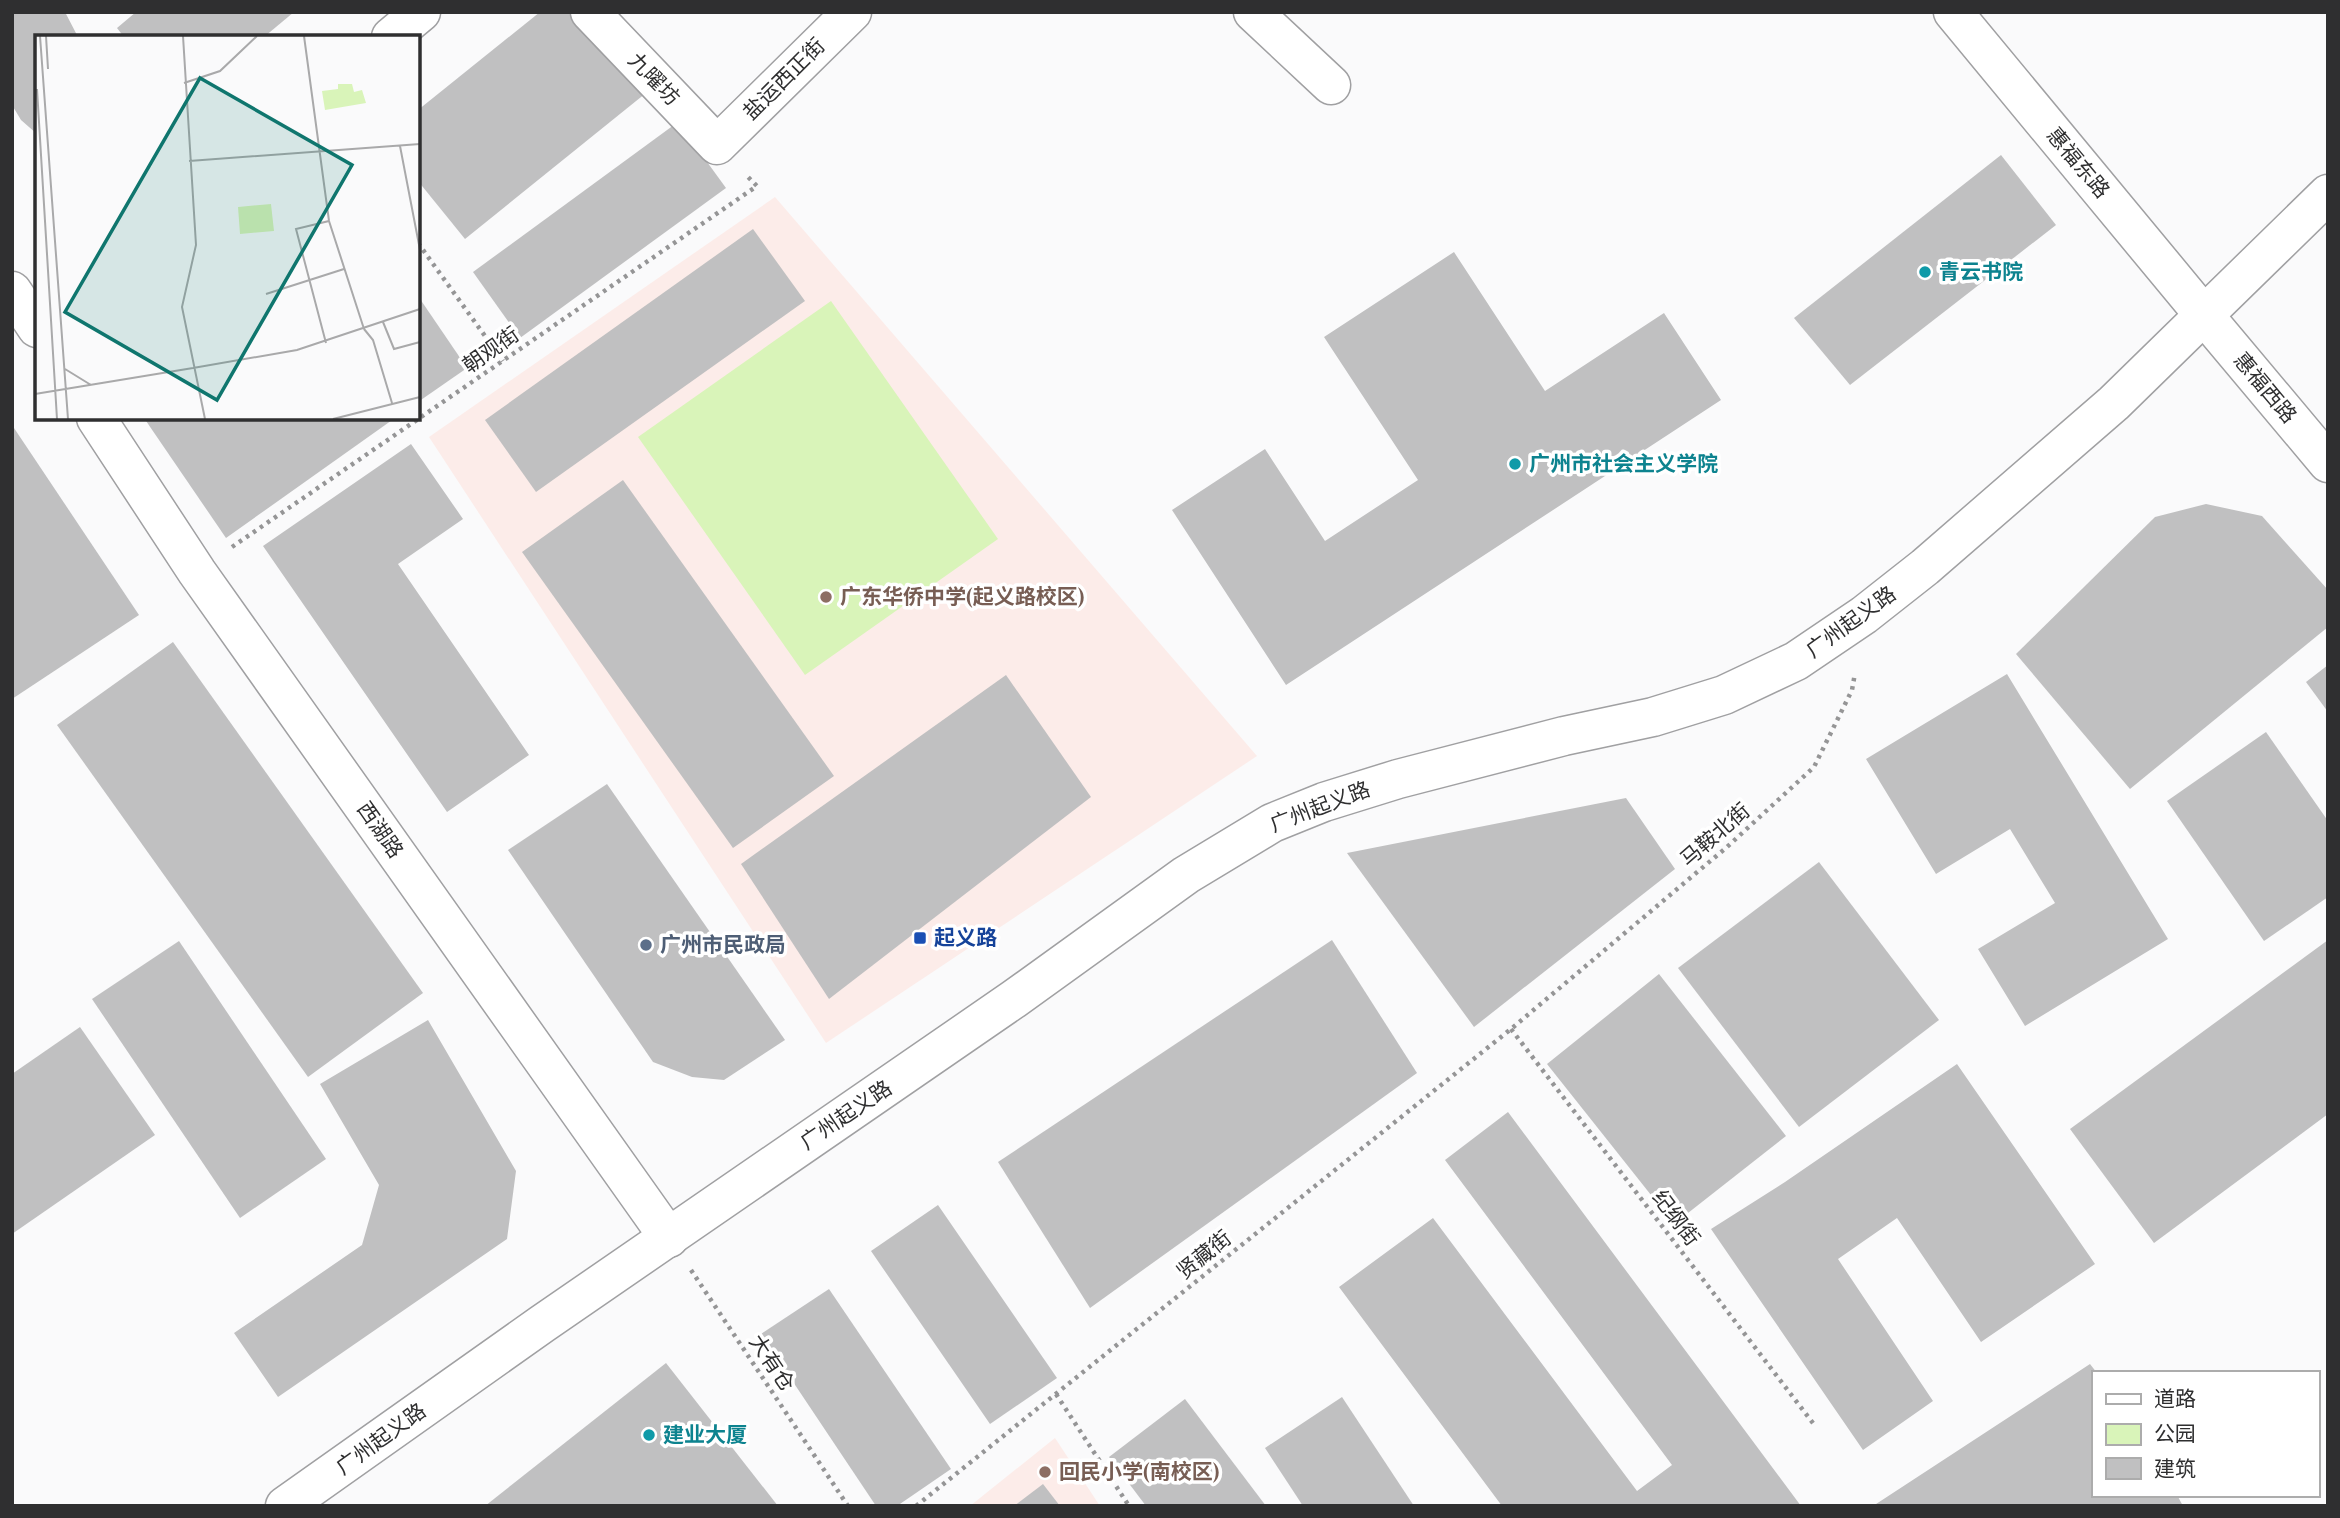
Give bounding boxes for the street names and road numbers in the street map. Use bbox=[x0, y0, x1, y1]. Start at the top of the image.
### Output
street label: 盐运西正街 bbox=[736, 31, 830, 125]
street label: 九曜坊 bbox=[623, 45, 687, 110]
street label: 惠福东路 bbox=[2042, 121, 2117, 203]
street label: 朝观街 bbox=[456, 319, 524, 378]
street label: 惠福西路 bbox=[2229, 346, 2304, 428]
street label: 广州起义路 bbox=[1799, 578, 1901, 663]
street label: 广州起义路 bbox=[1265, 773, 1373, 837]
street label: 西湖路 bbox=[352, 795, 411, 863]
street label: 马鞍北街 bbox=[1673, 795, 1755, 872]
street label: 广州起义路 bbox=[794, 1072, 896, 1154]
street label: 纪纲街 bbox=[1647, 1183, 1708, 1250]
street label: 贤藏街 bbox=[1169, 1223, 1236, 1284]
street label: 大有仓 bbox=[744, 1328, 803, 1396]
street label: 广州起义路 bbox=[329, 1395, 431, 1480]

